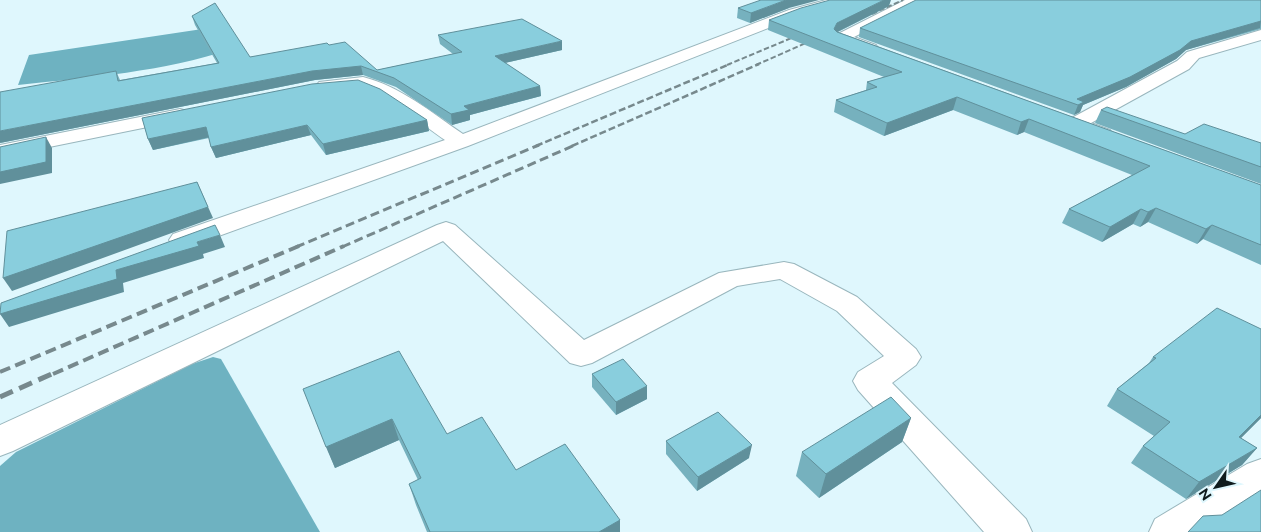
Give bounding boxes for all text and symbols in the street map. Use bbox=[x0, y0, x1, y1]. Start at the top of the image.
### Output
north arrow bbox=[1191, 462, 1241, 512]
text: N bbox=[1196, 485, 1215, 503]

